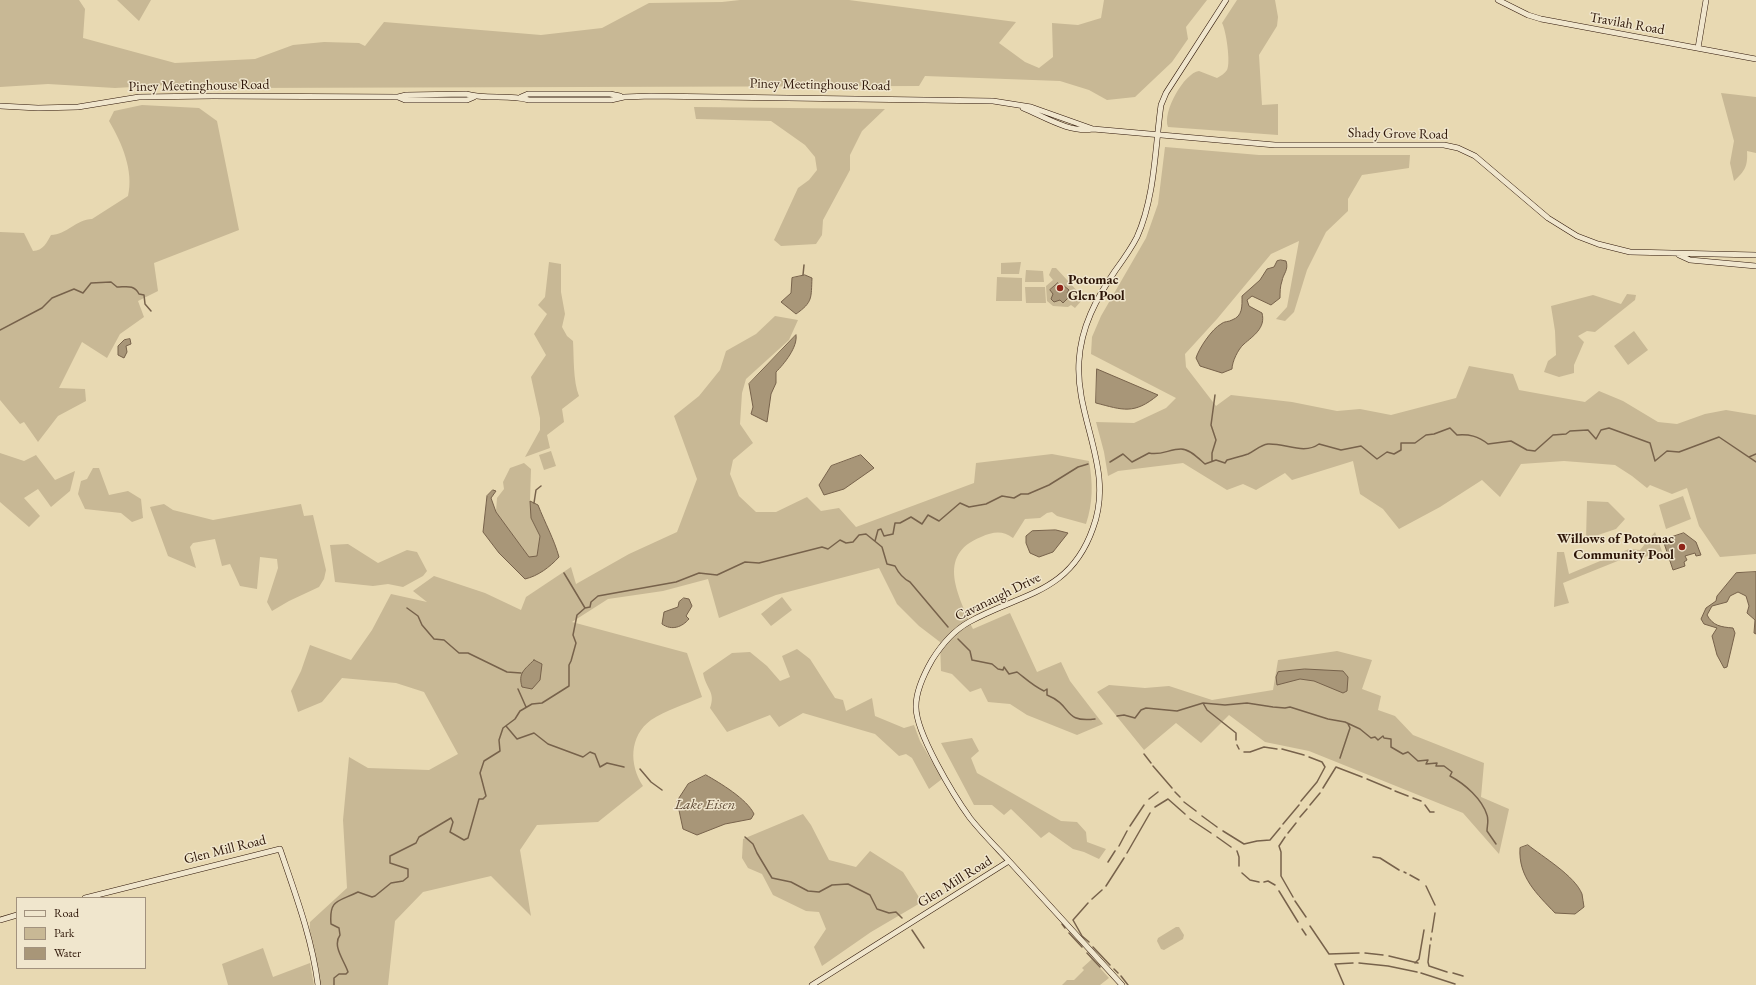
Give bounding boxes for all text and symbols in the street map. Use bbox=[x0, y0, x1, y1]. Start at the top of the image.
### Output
street label: Travilah Road bbox=[1588, 9, 1666, 39]
street label: Piney Meetinghouse Road bbox=[749, 75, 891, 95]
street label: Piney Meetinghouse Road bbox=[128, 76, 270, 96]
street label: Shady Grove Road bbox=[1348, 125, 1448, 143]
place label: Potomac Glen Pool bbox=[1068, 272, 1125, 304]
marker: Potomac Glen Pool bbox=[1055, 283, 1065, 293]
place label: Willows of Potomac Community Pool bbox=[1557, 531, 1674, 564]
marker: Willows of Potomac Community Pool bbox=[1677, 542, 1687, 552]
street label: Cavanaugh Drive bbox=[952, 569, 1044, 625]
water label: Lake Eisen bbox=[675, 796, 735, 814]
street label: Glen Mill Road bbox=[182, 832, 268, 868]
street label: Glen Mill Road bbox=[915, 853, 995, 911]
legend bbox=[16, 897, 146, 969]
text: Road bbox=[54, 905, 79, 921]
text: Park bbox=[54, 925, 74, 941]
text: Water bbox=[54, 945, 81, 961]

